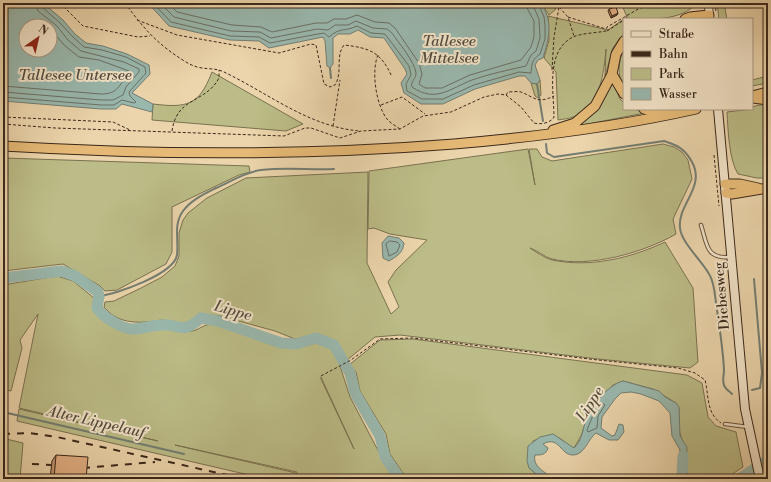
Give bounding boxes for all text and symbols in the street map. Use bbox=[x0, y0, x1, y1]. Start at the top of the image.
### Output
north arrow bbox=[18, 18, 58, 58]
legend bbox=[623, 18, 753, 110]
text: N bbox=[36, 22, 51, 39]
text: Straße bbox=[659, 27, 694, 42]
water label: Tallesee Mittelsee bbox=[419, 32, 479, 68]
text: Bahn bbox=[658, 47, 688, 62]
water label: Tallesee Untersee bbox=[18, 66, 132, 85]
text: Park bbox=[659, 67, 685, 82]
text: Wasser bbox=[658, 87, 697, 102]
street label: Diebesweg bbox=[710, 261, 734, 331]
water label: Lippe bbox=[211, 296, 254, 325]
water label: Lippe bbox=[571, 383, 608, 426]
water label: Alter Lippelauf bbox=[44, 401, 151, 443]

